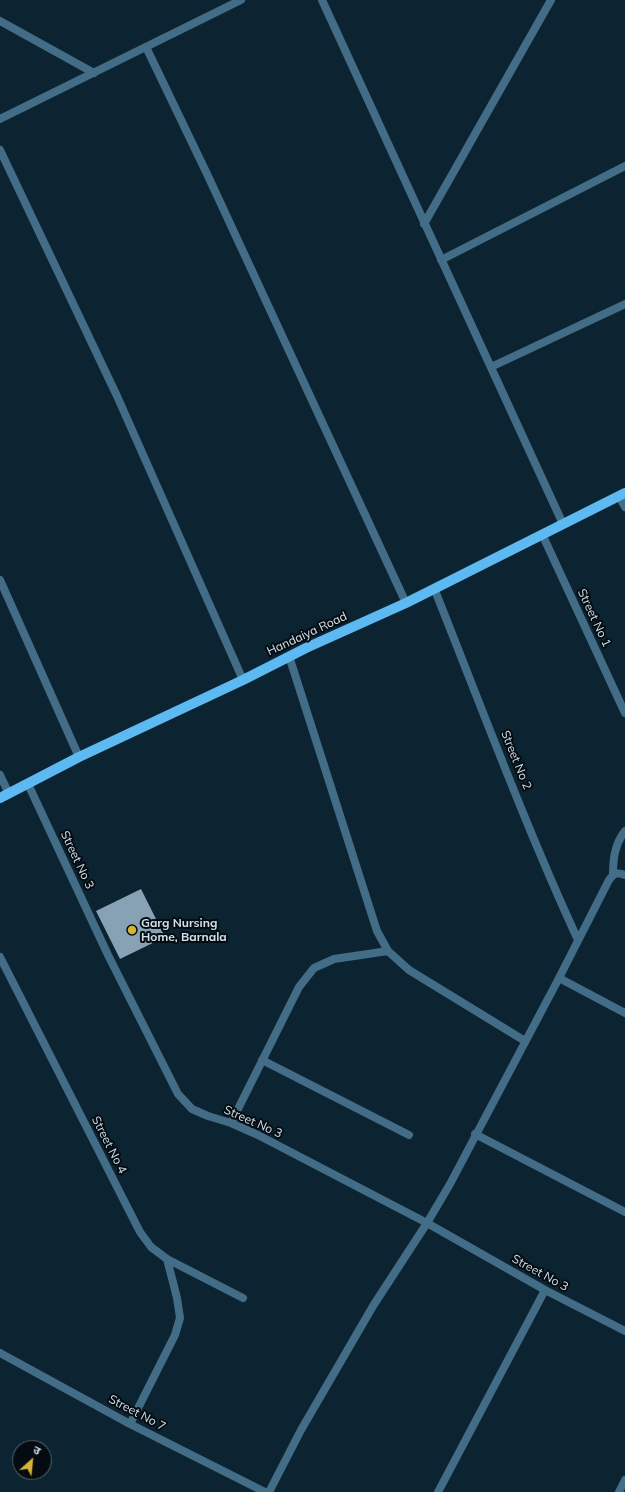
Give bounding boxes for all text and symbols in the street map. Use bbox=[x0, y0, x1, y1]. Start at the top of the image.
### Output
street label: Street No 1 bbox=[574, 587, 614, 649]
street label: Handaiya Road bbox=[265, 609, 349, 659]
street label: Street No 2 bbox=[498, 728, 534, 792]
street label: Street No 3 bbox=[57, 829, 97, 891]
place label: Garg Nursing Home, Barnala bbox=[141, 916, 227, 944]
marker: Garg Nursing Home, Barnala bbox=[126, 924, 138, 936]
street label: Street No 3 bbox=[222, 1103, 284, 1141]
street label: Street No 4 bbox=[88, 1114, 130, 1176]
street label: Street No 3 bbox=[509, 1252, 571, 1294]
street label: Street No 7 bbox=[106, 1392, 168, 1434]
north arrow bbox=[12, 1440, 52, 1480]
text: उ bbox=[31, 1443, 43, 1458]

